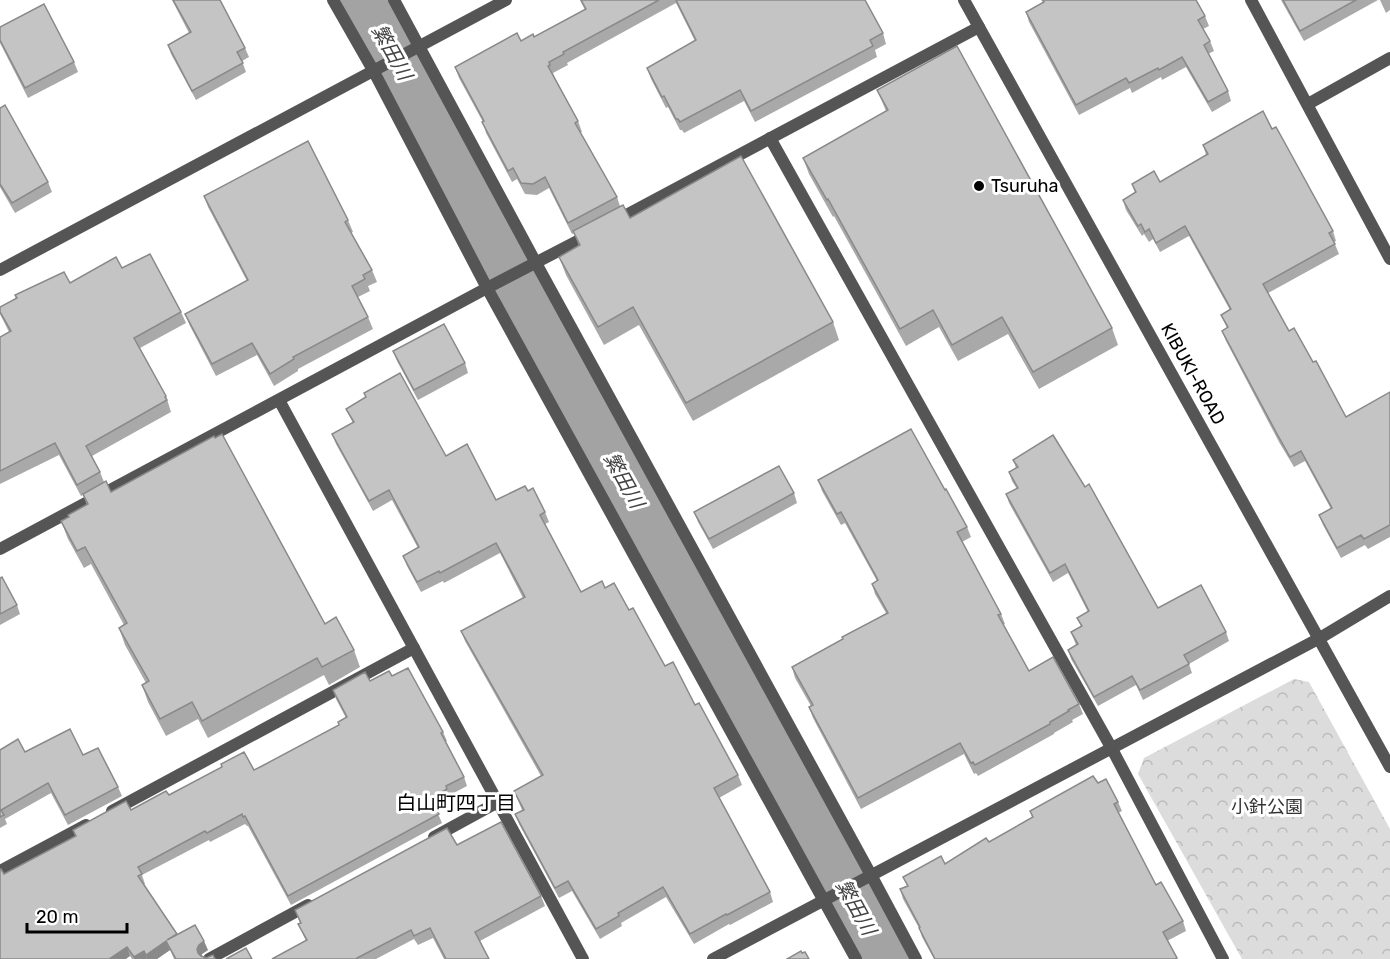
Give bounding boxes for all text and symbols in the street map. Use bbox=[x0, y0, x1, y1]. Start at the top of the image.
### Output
water label: 繁田川 bbox=[367, 20, 418, 86]
place label: Tsuruha bbox=[991, 175, 1058, 197]
marker: Tsuruha bbox=[972, 179, 986, 193]
street label: KIBUKI-ROAD bbox=[1156, 319, 1230, 429]
water label: 繁田川 bbox=[599, 448, 650, 514]
district label: 白山町四丁目 bbox=[396, 791, 516, 815]
park label: 小針公園 bbox=[1231, 796, 1303, 818]
water label: 繁田川 bbox=[831, 875, 882, 941]
scale bar bbox=[27, 896, 128, 934]
text: 20 m bbox=[36, 906, 78, 928]

